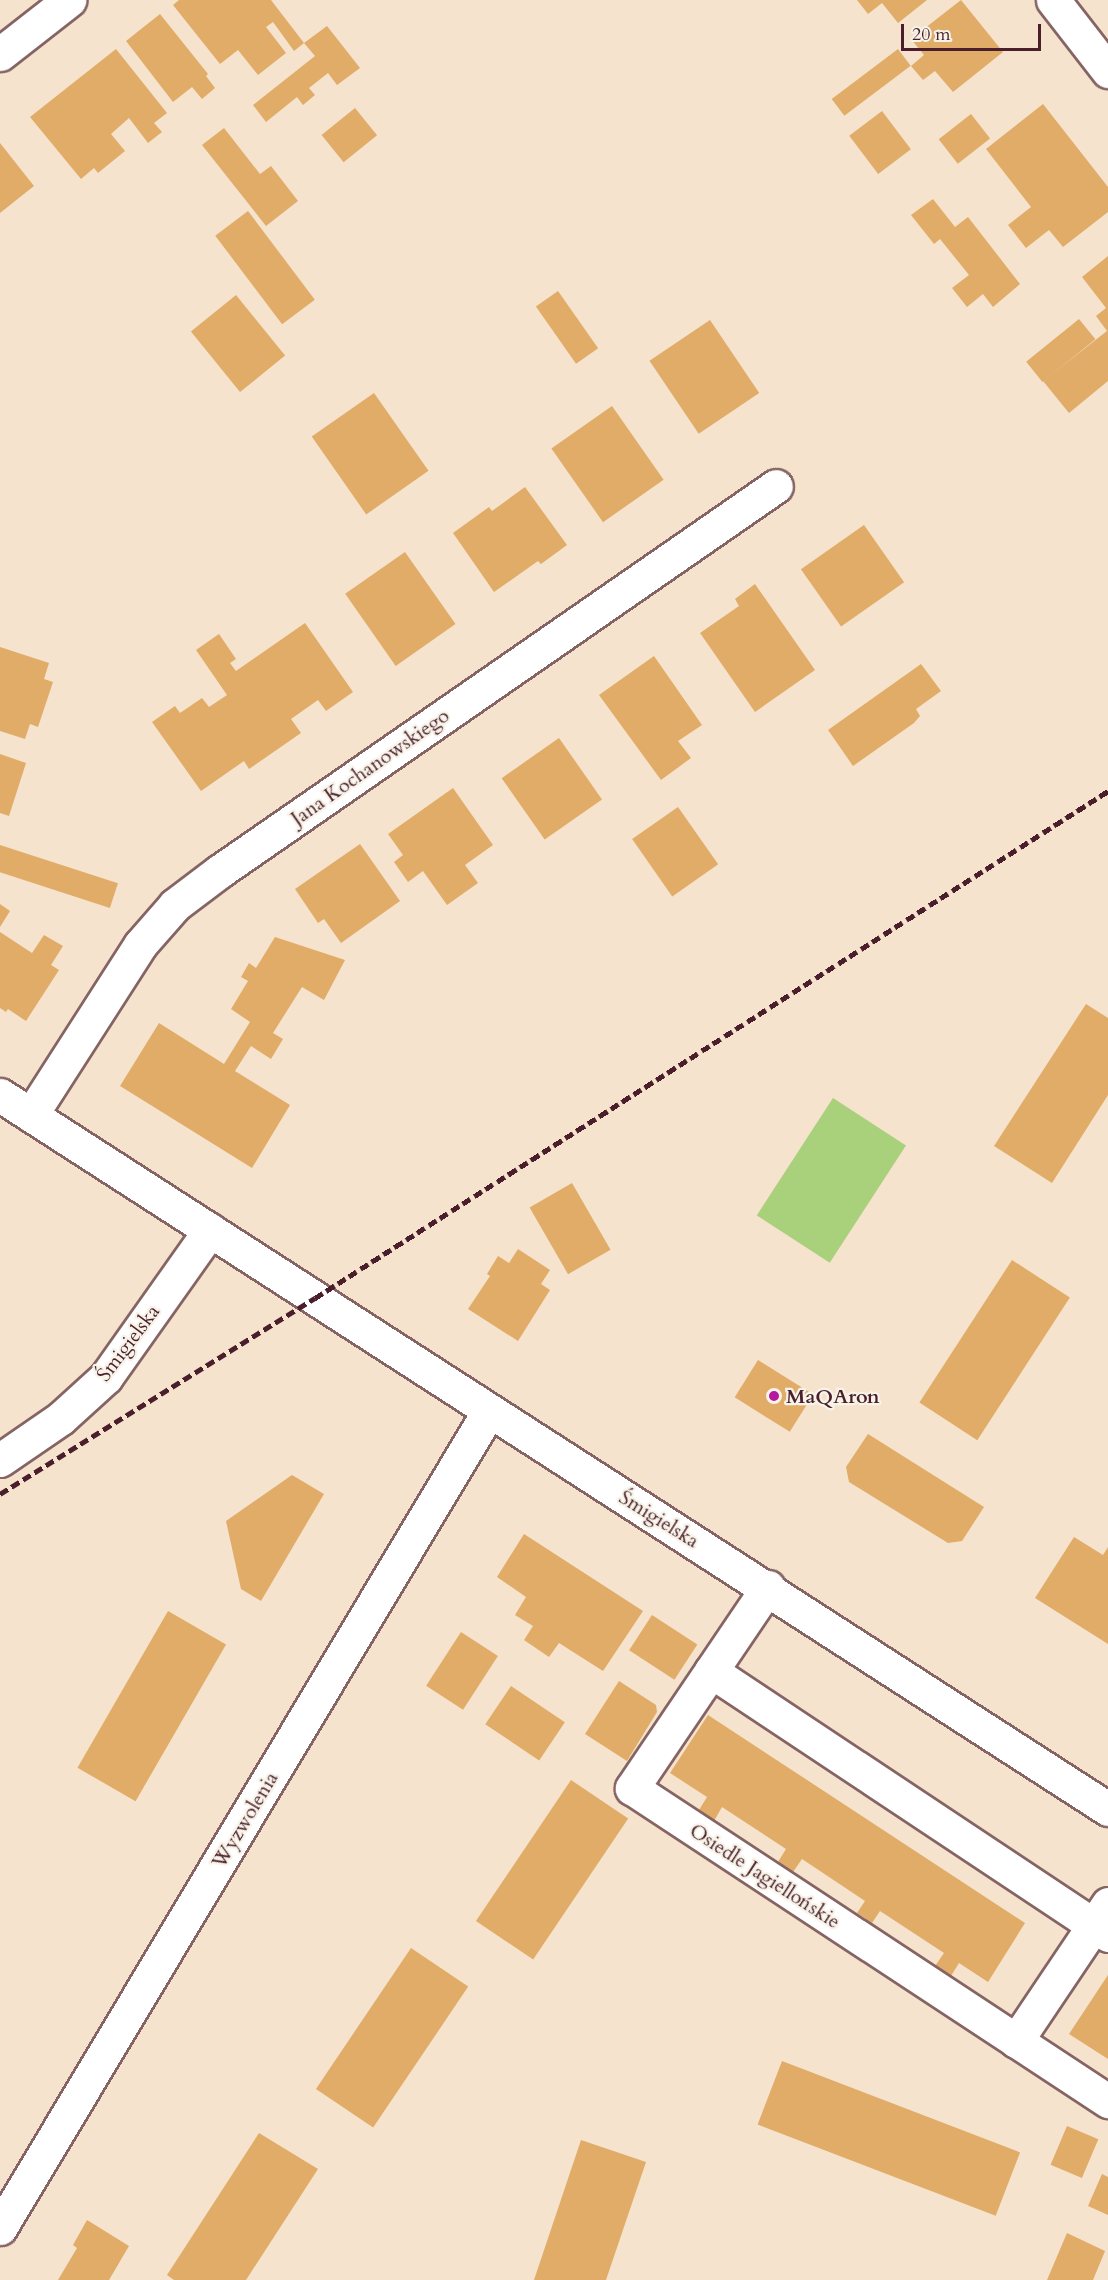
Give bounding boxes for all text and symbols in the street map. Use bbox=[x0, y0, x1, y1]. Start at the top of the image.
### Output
scale bar bbox=[904, 12, 1044, 50]
text: 20 m bbox=[912, 22, 951, 47]
street label: Jana Kochanowskiego bbox=[286, 703, 454, 831]
street label: Śmigielska bbox=[91, 1300, 165, 1386]
place label: MaQAron bbox=[786, 1384, 880, 1408]
marker: MaQAron bbox=[767, 1389, 781, 1403]
street label: Śmigielska bbox=[615, 1485, 703, 1553]
street label: Wyzwolenia bbox=[207, 1767, 283, 1873]
street label: Osiedle Jagiellońskie bbox=[685, 1818, 845, 1934]

